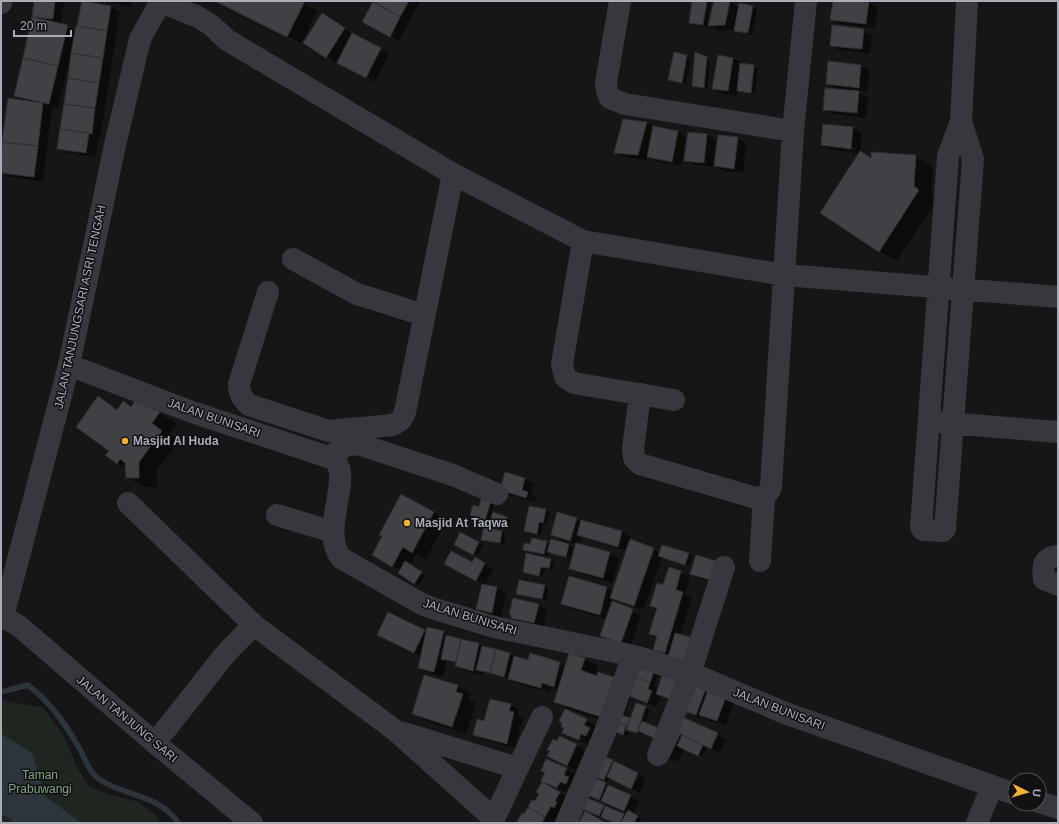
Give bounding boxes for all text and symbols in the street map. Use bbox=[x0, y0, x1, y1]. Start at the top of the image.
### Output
scale bar bbox=[14, 12, 71, 38]
text: 20 m bbox=[20, 19, 47, 33]
street label: JALAN TANJUNGSARI ASRI TENGAH bbox=[52, 204, 108, 410]
street label: JALAN BUNISARI bbox=[166, 396, 262, 440]
place label: Masjid Al Huda bbox=[133, 434, 219, 448]
marker: Masjid Al Huda bbox=[120, 436, 130, 446]
place label: Masjid At Taqwa bbox=[415, 516, 508, 530]
marker: Masjid At Taqwa bbox=[402, 518, 412, 528]
street label: JALAN BUNISARI bbox=[421, 596, 519, 638]
street label: JALAN TANJUNG SARI bbox=[74, 673, 180, 765]
street label: JALAN BUNISARI bbox=[731, 685, 827, 733]
park label: Taman Prabuwangi bbox=[8, 768, 72, 796]
north arrow bbox=[1007, 772, 1047, 812]
text: U bbox=[1031, 788, 1043, 797]

